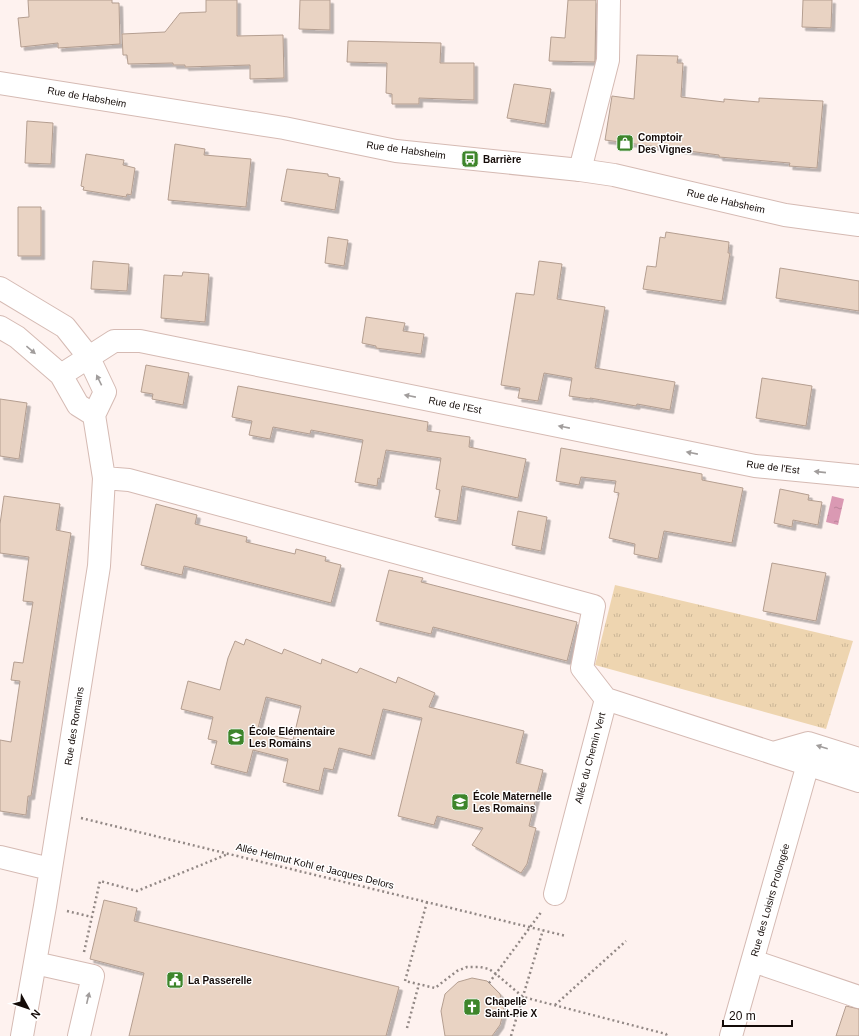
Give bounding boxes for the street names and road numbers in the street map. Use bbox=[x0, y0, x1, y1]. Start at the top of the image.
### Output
street label: Rue de Habsheim bbox=[47, 85, 127, 109]
street label: Rue de Habsheim bbox=[366, 139, 446, 161]
street label: Rue de Habsheim bbox=[686, 187, 766, 215]
street label: Rue de l'Est bbox=[428, 394, 483, 416]
street label: Rue de l'Est bbox=[746, 458, 800, 476]
street label: Rue des Romains bbox=[62, 686, 86, 766]
street label: Allée du Chemin Vert bbox=[573, 711, 608, 805]
street label: Allée Helmut Kohl et Jacques Delors bbox=[235, 841, 395, 891]
street label: Rue des Loisirs Prolongée bbox=[749, 842, 792, 958]

